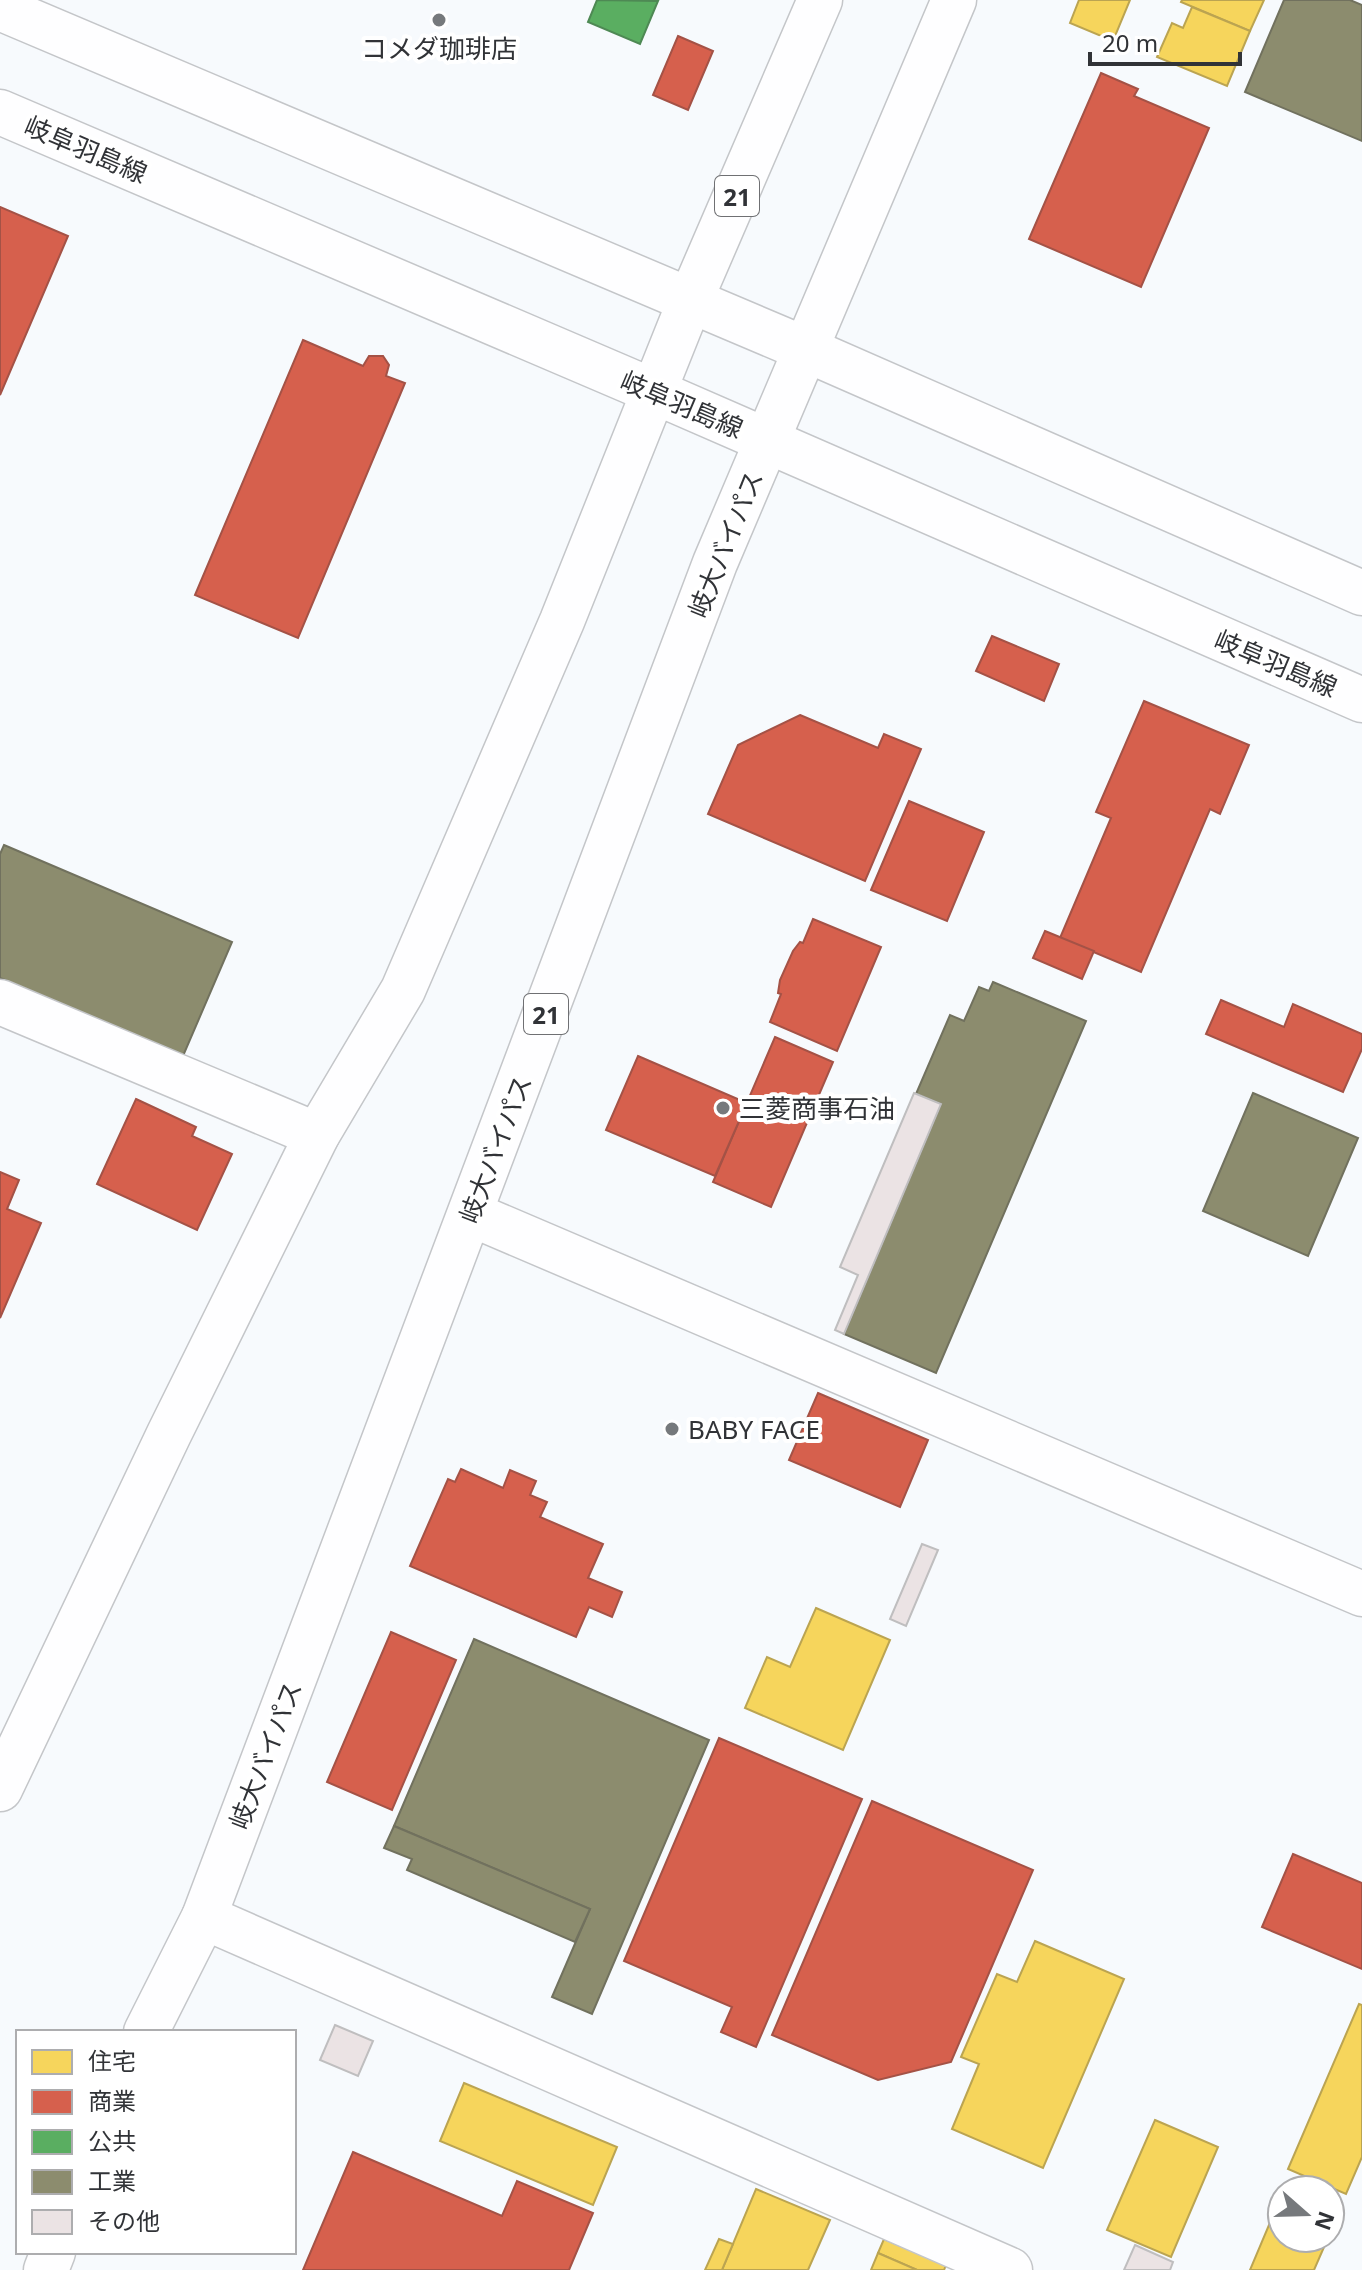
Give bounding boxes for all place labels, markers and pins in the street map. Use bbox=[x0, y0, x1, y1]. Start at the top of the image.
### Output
marker: コメダ珈琲店 bbox=[430, 11, 448, 29]
place label: コメダ珈琲店 bbox=[361, 30, 517, 66]
place label: 三菱商事石油 bbox=[739, 1090, 895, 1126]
marker: 三菱商事石油 bbox=[714, 1099, 732, 1117]
place label: BABY FACE bbox=[688, 1411, 820, 1447]
marker: BABY FACE bbox=[663, 1420, 681, 1438]

